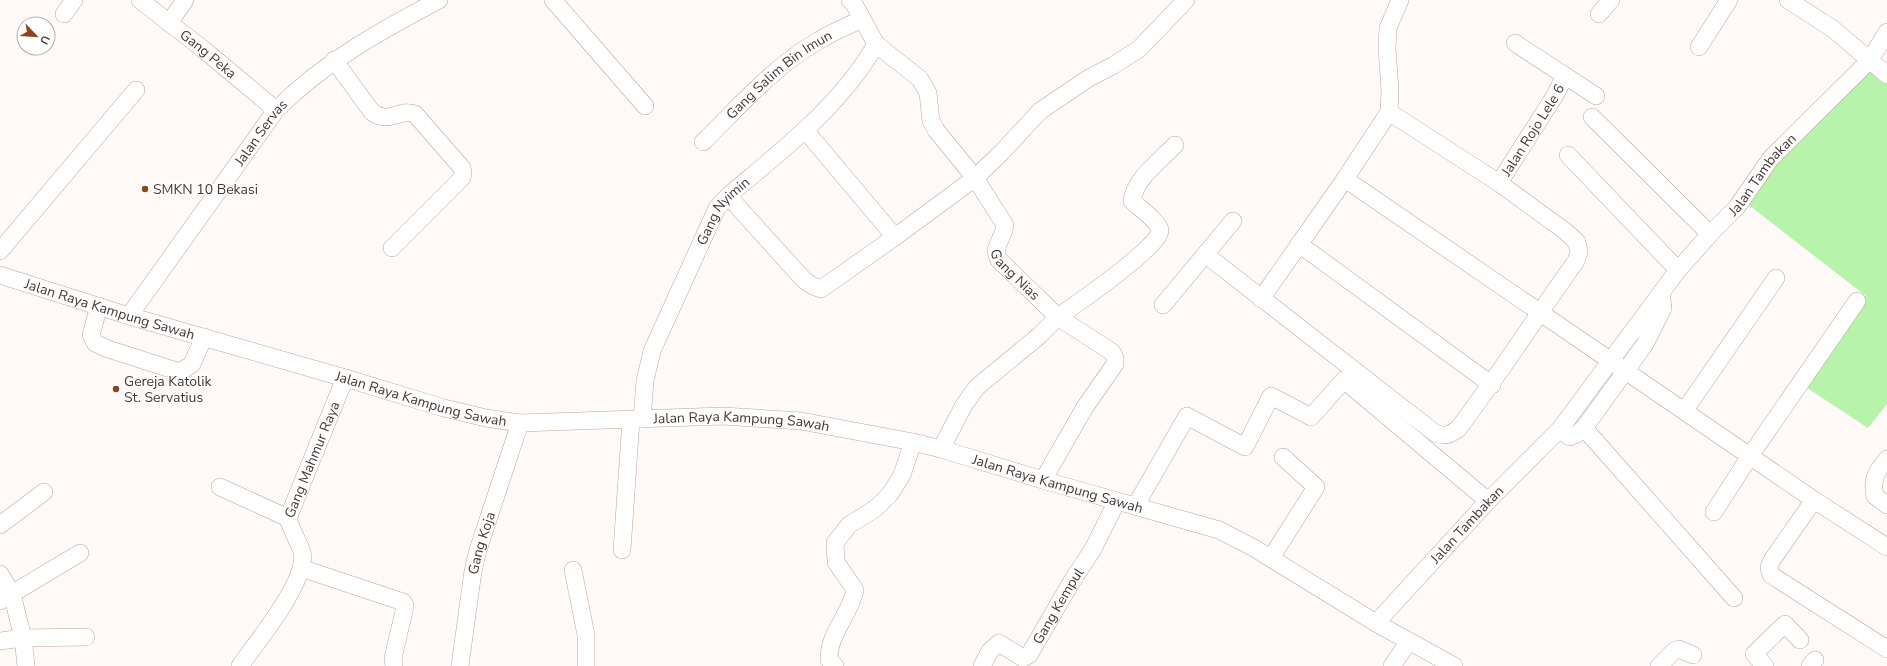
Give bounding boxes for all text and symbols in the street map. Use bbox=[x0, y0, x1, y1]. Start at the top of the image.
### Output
north arrow bbox=[16, 16, 56, 56]
street label: Gang Peka bbox=[176, 25, 241, 83]
street label: Gang Salim Bin Imun bbox=[722, 25, 835, 123]
text: U bbox=[36, 33, 53, 47]
street label: Jalan Rojo Lele 6 bbox=[1496, 81, 1569, 180]
street label: Jalan Servas bbox=[229, 95, 291, 170]
street label: Jalan Tambakan bbox=[1723, 129, 1800, 221]
street label: Gang Nyimin bbox=[692, 172, 753, 248]
place label: SMKN 10 Bekasi bbox=[153, 180, 258, 199]
marker: SMKN 10 Bekasi bbox=[140, 184, 150, 194]
street label: Gang Nias bbox=[986, 248, 1045, 304]
street label: Jalan Raya Kampung Sawah bbox=[21, 274, 197, 344]
street label: Jalan Raya Kampung Sawah bbox=[332, 366, 508, 430]
place label: Gereja Katolik St. Servatius bbox=[124, 372, 212, 407]
marker: Gereja Katolik St. Servatius bbox=[111, 384, 121, 394]
street label: Gang Mahmur Raya bbox=[280, 398, 344, 521]
street label: Jalan Raya Kampung Sawah bbox=[652, 406, 831, 436]
street label: Jalan Raya Kampung Sawah bbox=[969, 449, 1145, 517]
street label: Jalan Tambakan bbox=[1425, 481, 1508, 568]
street label: Gang Koja bbox=[463, 509, 500, 576]
street label: Gang Kempul bbox=[1028, 563, 1088, 648]

